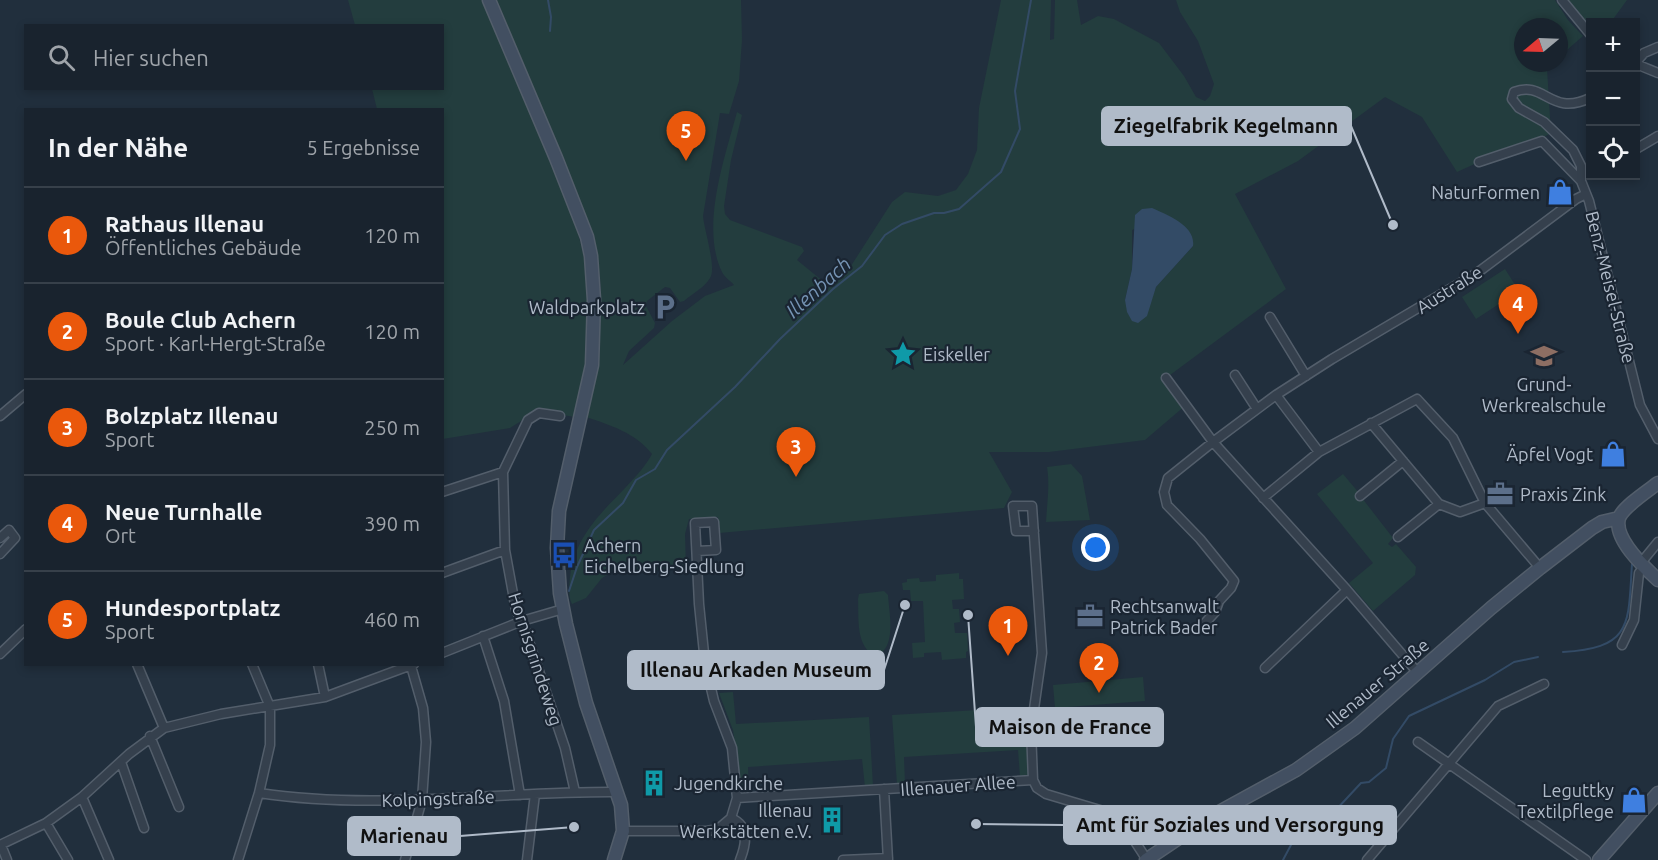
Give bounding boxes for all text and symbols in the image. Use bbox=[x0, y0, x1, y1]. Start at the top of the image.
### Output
north arrow bbox=[1514, 18, 1568, 72]
map controls bbox=[1586, 18, 1640, 180]
button: + bbox=[1586, 18, 1640, 72]
search box bbox=[24, 24, 444, 90]
icon: search bbox=[45, 41, 78, 74]
text: Hier suchen bbox=[93, 45, 209, 70]
button: − bbox=[1586, 72, 1640, 126]
callout: Ziegelfabrik Kegelmann bbox=[1102, 107, 1351, 145]
pin: 5 bbox=[666, 112, 706, 161]
text: Ziegelfabrik Kegelmann bbox=[1114, 114, 1338, 137]
button: locate bbox=[1586, 126, 1640, 180]
text: In der Nähe bbox=[48, 133, 188, 162]
text: 5 Ergebnisse bbox=[306, 136, 420, 159]
shop icon: NaturFormen bbox=[1545, 177, 1575, 207]
place label: NaturFormen bbox=[1431, 182, 1540, 202]
street label: Benz-Meisel-Straße bbox=[1582, 209, 1640, 365]
text: Rathaus Illenau bbox=[105, 211, 264, 236]
text: 1 bbox=[62, 224, 73, 247]
text: 120 m bbox=[364, 224, 420, 247]
text: Öffentliches Gebäude bbox=[105, 236, 302, 259]
water label: Illenbach bbox=[781, 252, 855, 322]
street label: Austraße bbox=[1412, 261, 1486, 317]
pin: 4 bbox=[1498, 284, 1538, 334]
parking icon: Waldparkplatz bbox=[650, 292, 680, 322]
place label: Waldparkplatz bbox=[529, 297, 645, 317]
text: Boule Club Achern bbox=[105, 307, 296, 332]
text: 2 bbox=[62, 320, 73, 343]
text: 120 m bbox=[364, 320, 420, 343]
text: Sport · Karl-Hergt-Straße bbox=[105, 332, 326, 355]
place icon: Eiskeller bbox=[888, 339, 918, 369]
school or university icon: Grund- Werkrealschule bbox=[1529, 341, 1559, 371]
place label: Eiskeller bbox=[923, 344, 990, 364]
place label: Grund- Werkrealschule bbox=[1482, 374, 1606, 415]
text: Bolzplatz Illenau bbox=[105, 403, 278, 428]
text: 3 bbox=[62, 416, 73, 439]
text: 250 m bbox=[364, 416, 420, 439]
text: Sport bbox=[105, 428, 154, 451]
pin: 3 bbox=[776, 428, 816, 477]
shop icon: Äpfel Vogt bbox=[1598, 439, 1628, 469]
place label: Äpfel Vogt bbox=[1506, 444, 1593, 464]
office icon: Praxis Zink bbox=[1485, 479, 1515, 509]
place label: Praxis Zink bbox=[1520, 484, 1606, 504]
text: Neue Turnhalle bbox=[105, 499, 262, 524]
text: 4 bbox=[62, 512, 73, 535]
text: 390 m bbox=[364, 512, 420, 535]
text: Ort bbox=[105, 524, 136, 547]
your location bbox=[1081, 533, 1110, 562]
place label: Achern Eichelberg-Siedlung bbox=[584, 535, 745, 576]
bus stop icon: Achern Eichelberg-Siedlung bbox=[549, 540, 579, 570]
street label: Hornisgrindeweg bbox=[505, 590, 567, 728]
text: Hundesportplatz bbox=[105, 595, 280, 620]
place label: Rechtsanwalt Patrick Bader bbox=[1110, 596, 1219, 637]
office icon: Rechtsanwalt Patrick Bader bbox=[1075, 601, 1105, 631]
pin: 1 bbox=[988, 606, 1028, 656]
text: 5 bbox=[62, 608, 73, 631]
text: 460 m bbox=[364, 608, 420, 631]
text: Sport bbox=[105, 620, 154, 643]
street label: Illenauer Straße bbox=[1322, 634, 1432, 732]
pin: 2 bbox=[1080, 644, 1118, 693]
callout: Illenau Arkaden Museum bbox=[628, 651, 884, 689]
text: Illenau Arkaden Museum bbox=[640, 658, 872, 681]
callout: Maison de France bbox=[976, 708, 1163, 746]
text: Maison de France bbox=[989, 715, 1151, 738]
building icon: Jugendkirche bbox=[639, 768, 669, 798]
street label: Illenauer Allee bbox=[900, 771, 1016, 799]
place label: Jugendkirche bbox=[674, 773, 783, 793]
place label: Leguttky Textilpflege bbox=[1517, 780, 1614, 821]
shop icon: Leguttky Textilpflege bbox=[1619, 785, 1649, 815]
street label: Kolpingstraße bbox=[381, 786, 495, 810]
place label: Illenau Werkstätten e.V. bbox=[679, 800, 812, 841]
building icon: Illenau Werkstätten e.V. bbox=[817, 805, 847, 835]
callout: Amt für Soziales und Versorgung bbox=[1064, 806, 1396, 844]
text: Amt für Soziales und Versorgung bbox=[1076, 813, 1384, 836]
callout: Marienau bbox=[348, 817, 460, 855]
text: Marienau bbox=[360, 824, 448, 847]

